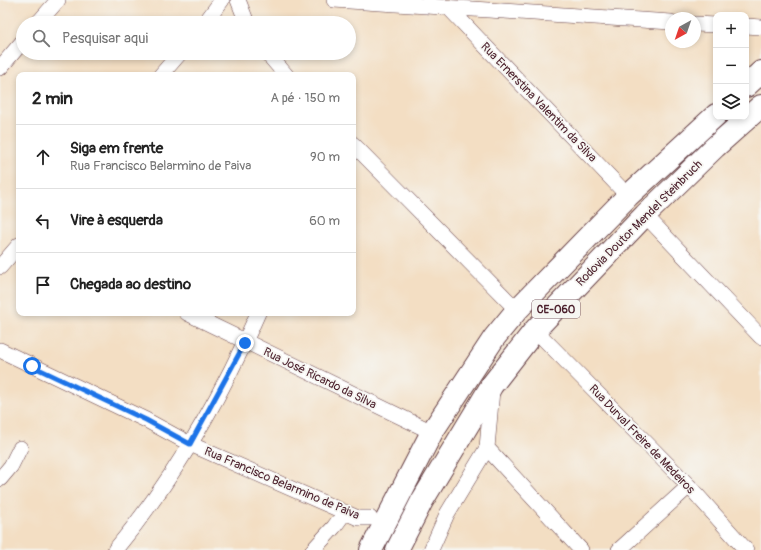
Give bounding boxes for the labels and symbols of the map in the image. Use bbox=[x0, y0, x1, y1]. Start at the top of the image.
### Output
north arrow bbox=[665, 12, 701, 48]
street label: Rua Ernerstina Valentim da Silva bbox=[477, 39, 600, 166]
street label: Rodovia Doutor Mendel Steinbruch bbox=[573, 157, 706, 290]
road number: CE-060 bbox=[532, 300, 580, 318]
route end bbox=[236, 334, 254, 352]
street label: Rua José Ricardo da Silva bbox=[261, 344, 379, 413]
route start bbox=[23, 357, 41, 375]
street label: Rua Durval Freire de Medeiros bbox=[586, 382, 698, 498]
street label: Rua Francisco Belarmino de Paiva bbox=[202, 444, 362, 523]

